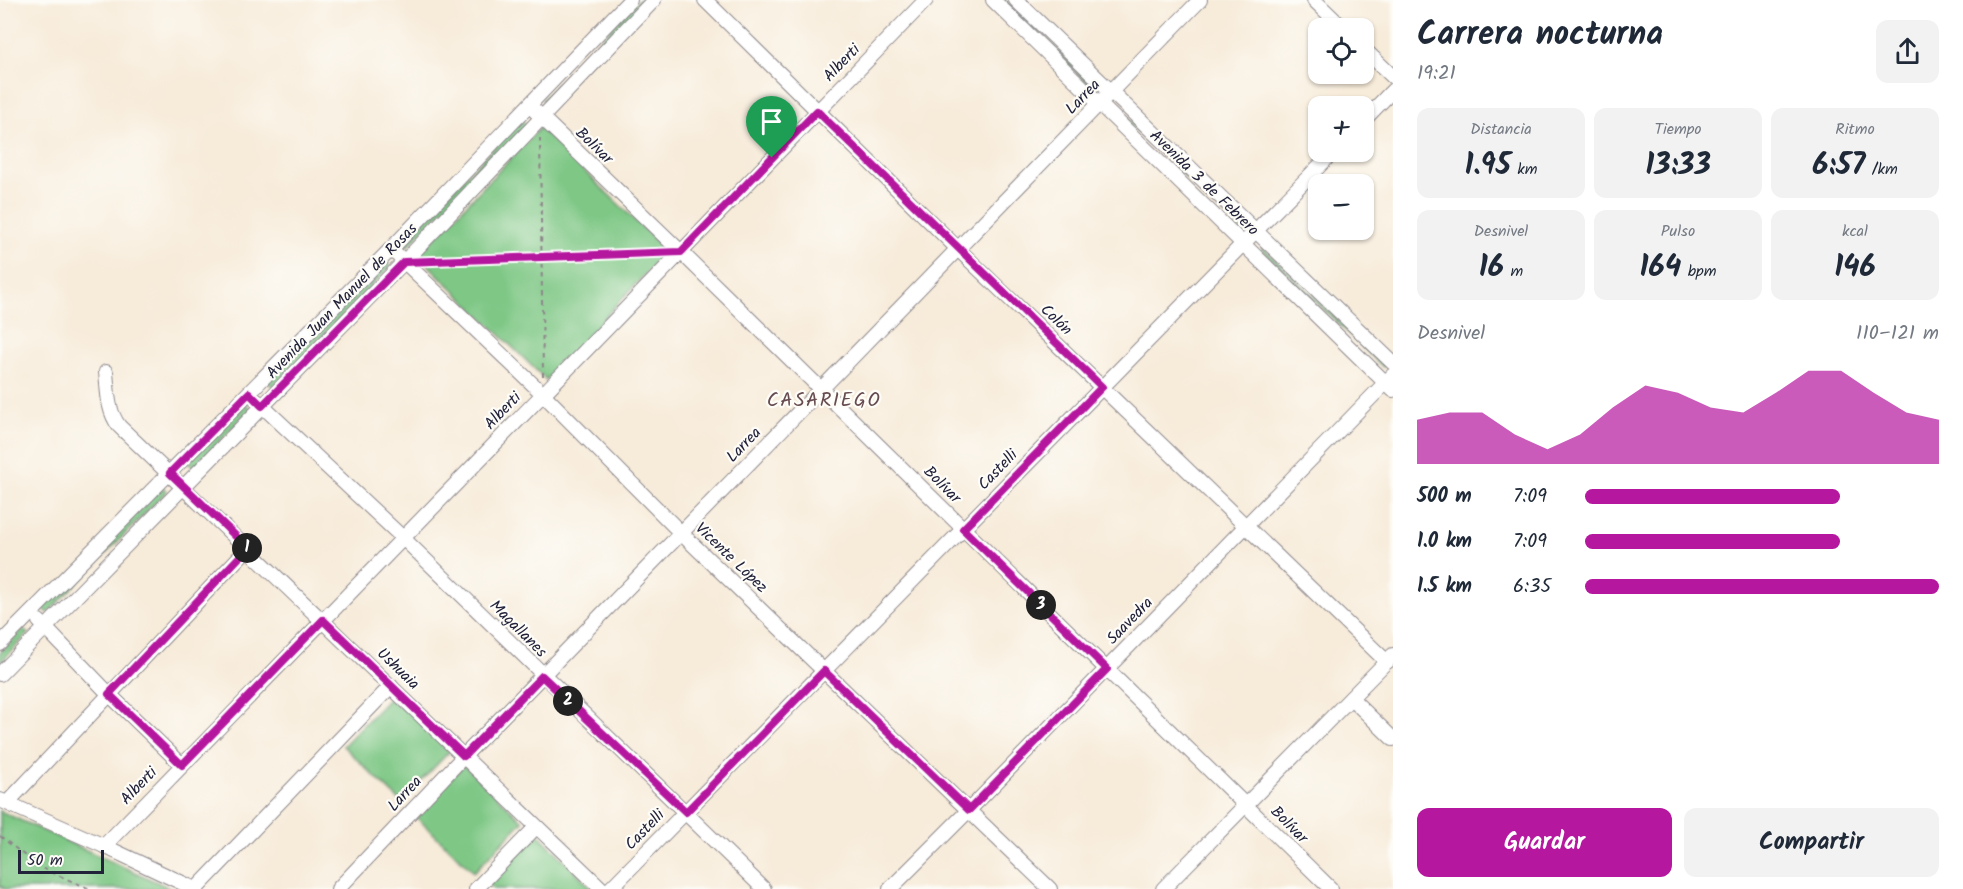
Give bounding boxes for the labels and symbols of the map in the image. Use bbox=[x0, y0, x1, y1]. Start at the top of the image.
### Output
street label: Alberti bbox=[818, 37, 867, 88]
street label: Larrea bbox=[1060, 73, 1106, 121]
pin bbox=[746, 96, 797, 158]
street label: Bolívar bbox=[569, 121, 620, 172]
street label: Avenida 3 de Febrero bbox=[1143, 124, 1265, 242]
street label: Avenida Juan Manuel de Rosas bbox=[260, 217, 424, 385]
street label: Colón bbox=[1034, 298, 1078, 342]
street label: Alberti bbox=[479, 385, 528, 436]
district label: CASARIEGO bbox=[767, 385, 881, 417]
street label: Larrea bbox=[721, 421, 767, 469]
street label: Castelli bbox=[972, 443, 1025, 496]
street label: Bolívar bbox=[917, 460, 968, 511]
street label: Vicente López bbox=[689, 517, 773, 599]
pin: 1 bbox=[232, 533, 262, 563]
pin: 3 bbox=[1026, 590, 1056, 620]
street label: Saavedra bbox=[1101, 591, 1159, 651]
street label: Magallanes bbox=[483, 594, 553, 664]
street label: Ushuaia bbox=[371, 642, 425, 696]
pin: 2 bbox=[553, 686, 583, 716]
street label: Alberti bbox=[115, 760, 164, 811]
street label: Larrea bbox=[382, 770, 428, 818]
street label: Bolívar bbox=[1264, 800, 1315, 851]
street label: Castelli bbox=[619, 803, 672, 856]
scale bar bbox=[18, 847, 104, 874]

